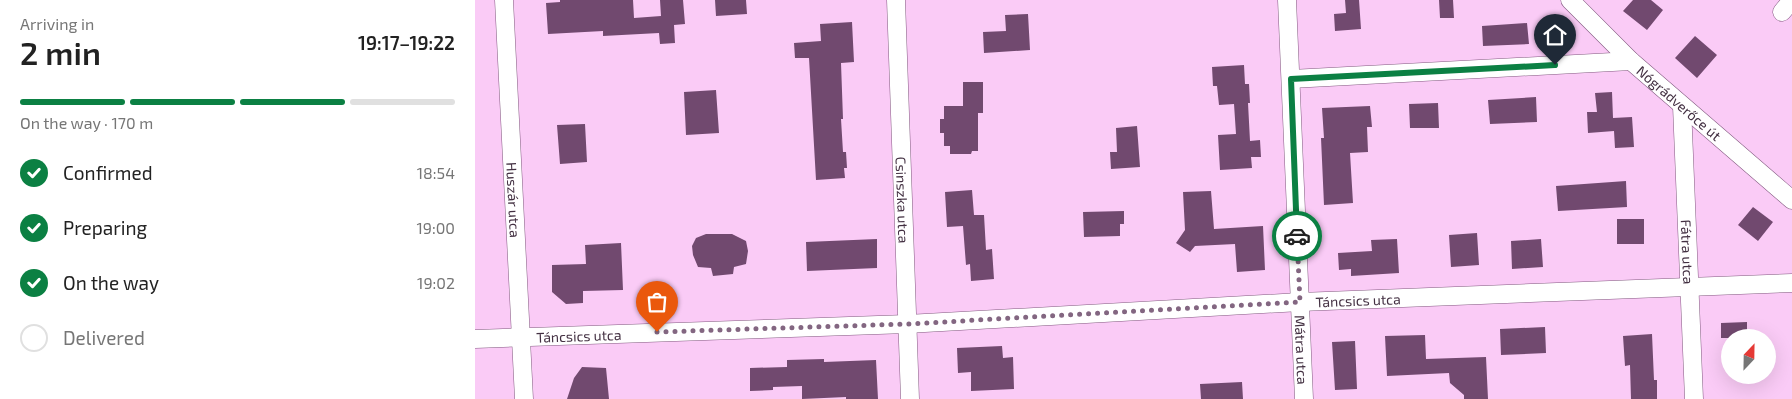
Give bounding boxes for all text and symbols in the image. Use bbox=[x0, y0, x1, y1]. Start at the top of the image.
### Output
text: Arriving in bbox=[20, 14, 94, 33]
pin bbox=[1534, 14, 1576, 65]
icon: home bbox=[1541, 21, 1569, 49]
text: 19:17–19:22 bbox=[358, 31, 455, 54]
text: 2 min bbox=[20, 33, 101, 71]
street label: Nógrádverőce út bbox=[1634, 62, 1725, 144]
text: On the way · 170 m bbox=[20, 113, 153, 132]
street label: Csinszka utca bbox=[893, 156, 913, 244]
icon: check bbox=[20, 159, 48, 187]
text: Confirmed bbox=[63, 161, 153, 184]
street label: Huszár utca bbox=[504, 162, 524, 238]
text: 18:54 bbox=[417, 163, 455, 182]
courier bbox=[1272, 211, 1322, 261]
icon: check bbox=[20, 214, 48, 242]
text: Preparing bbox=[63, 216, 147, 239]
text: 19:00 bbox=[416, 218, 455, 237]
street label: Fátra utca bbox=[1678, 219, 1698, 284]
icon: car bbox=[1283, 222, 1311, 250]
icon: check bbox=[20, 269, 48, 297]
text: On the way bbox=[63, 271, 159, 294]
text: 19:02 bbox=[417, 273, 455, 292]
pin bbox=[636, 281, 678, 332]
icon: bag bbox=[643, 288, 671, 316]
street label: Táncsics utca bbox=[1315, 290, 1401, 310]
street label: Mátra utca bbox=[1292, 315, 1312, 385]
street label: Táncsics utca bbox=[536, 325, 622, 345]
text: Delivered bbox=[63, 326, 145, 349]
north arrow bbox=[1721, 329, 1776, 384]
map controls bbox=[1721, 329, 1776, 384]

